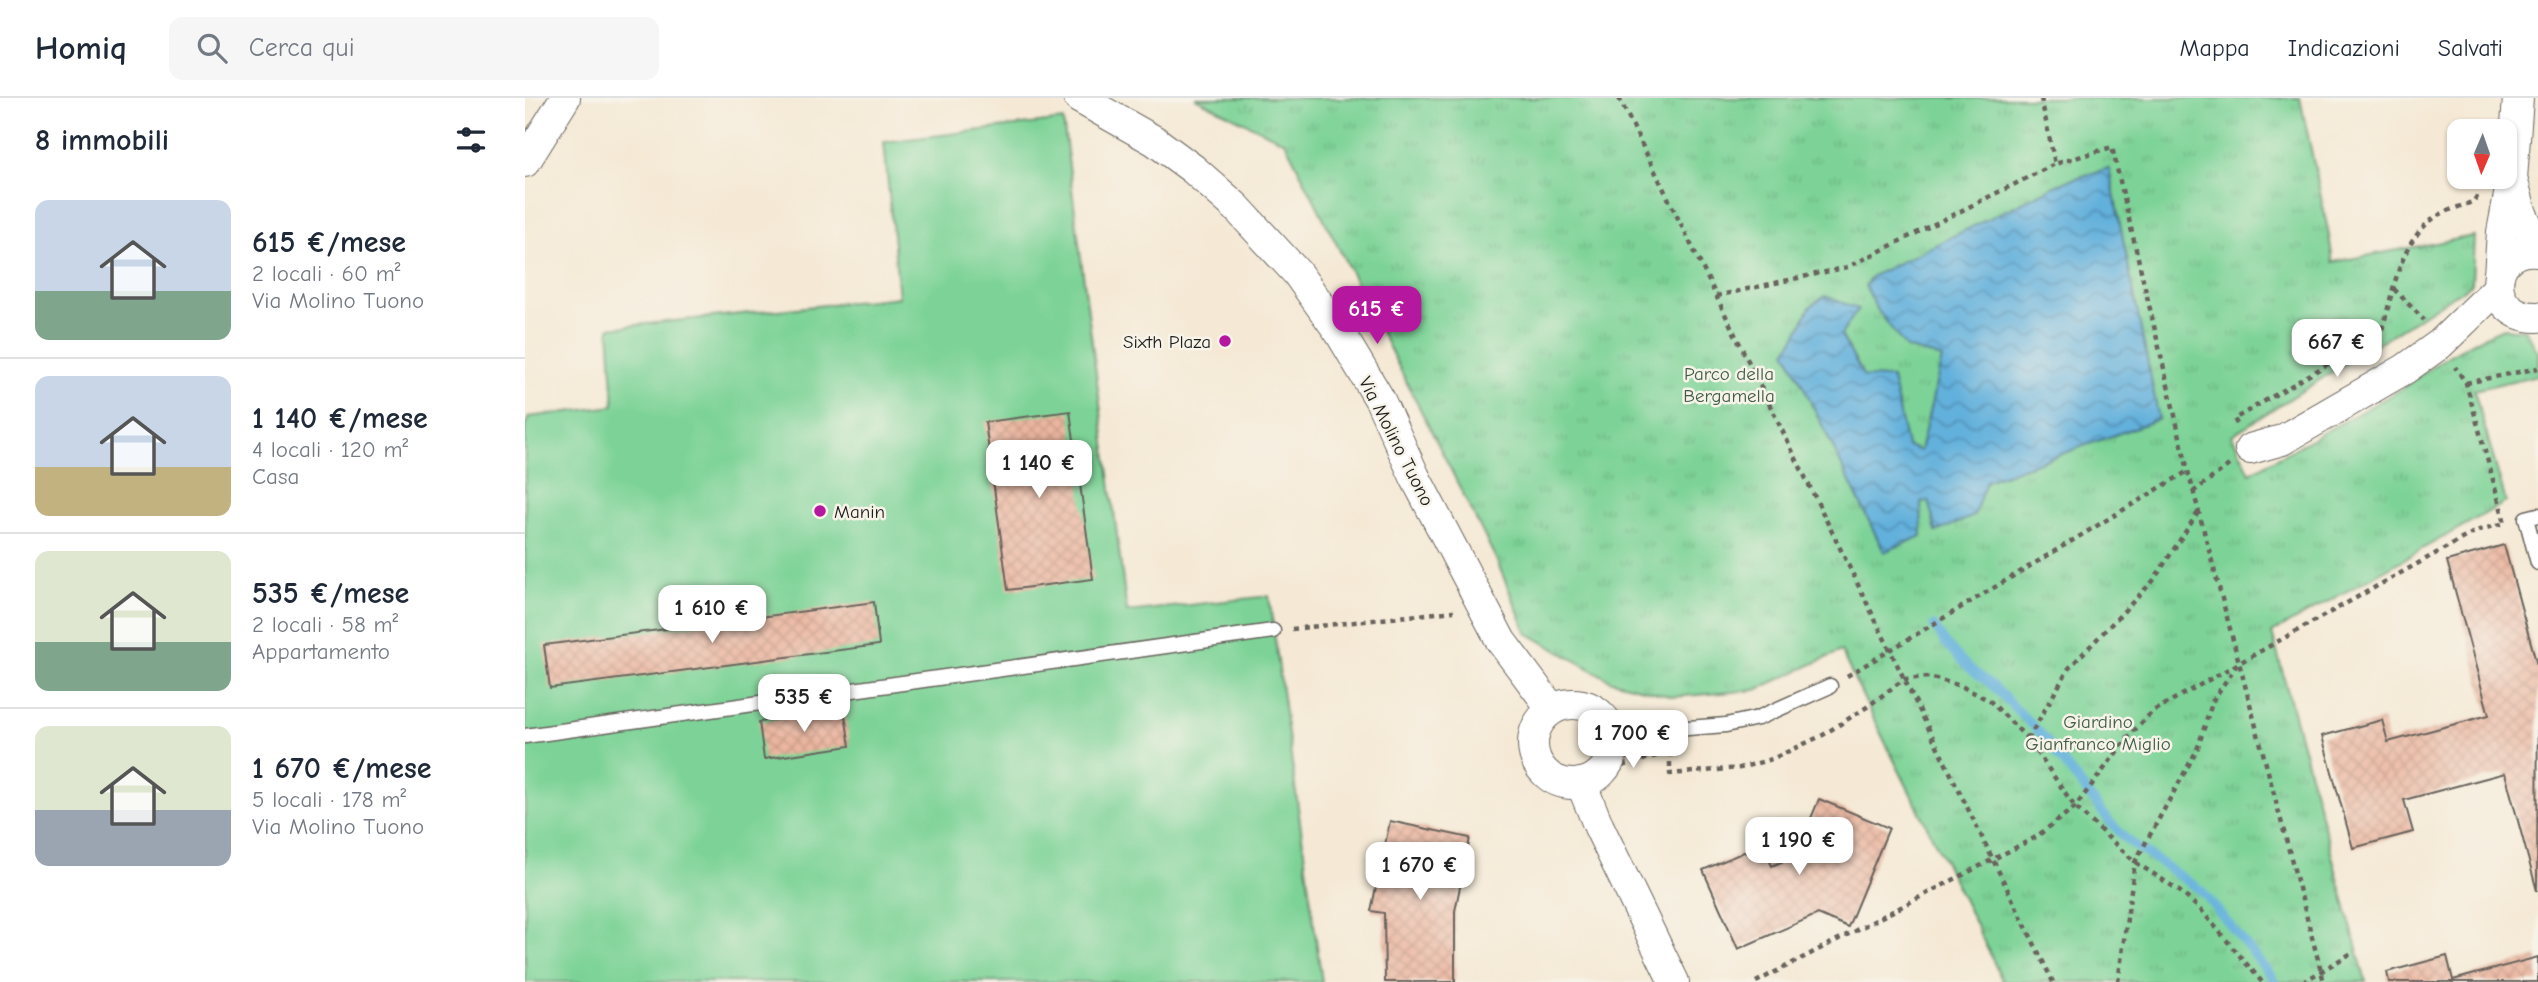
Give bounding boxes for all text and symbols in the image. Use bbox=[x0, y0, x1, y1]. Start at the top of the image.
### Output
search box bbox=[169, 17, 659, 80]
text: Homiq bbox=[35, 29, 127, 67]
icon: search bbox=[193, 29, 231, 67]
text: Cerca qui bbox=[249, 33, 355, 63]
text: Mappa bbox=[2179, 34, 2250, 62]
text: Indicazioni bbox=[2288, 34, 2400, 62]
text: Salvati bbox=[2438, 34, 2503, 62]
north arrow bbox=[2447, 119, 2517, 189]
map controls bbox=[2447, 119, 2517, 189]
icon: filters bbox=[452, 121, 490, 159]
text: 8 immobili bbox=[35, 123, 169, 158]
text: 615 €/mese bbox=[252, 225, 406, 260]
icon: home bbox=[91, 228, 175, 312]
text: 2 locali · 60 m² bbox=[252, 260, 400, 287]
pin: 615 € bbox=[1328, 286, 1426, 346]
text: Via Molino Tuono bbox=[252, 287, 424, 314]
text: 615 € bbox=[1348, 295, 1406, 322]
pin: 667 € bbox=[2288, 320, 2386, 379]
text: 667 € bbox=[2308, 328, 2366, 355]
place label: Sixth Plaza bbox=[1123, 331, 1211, 353]
marker: Sixth Plaza bbox=[1217, 333, 1233, 349]
park label: Parco della Bergamella bbox=[1683, 363, 1775, 407]
street label: Via Molino Tuono bbox=[1354, 373, 1438, 510]
text: 1 140 €/mese bbox=[252, 401, 428, 436]
icon: home bbox=[91, 404, 175, 488]
text: 4 locali · 120 m² bbox=[252, 436, 408, 463]
pin: 1 140 € bbox=[974, 440, 1104, 500]
text: 1 140 € bbox=[1002, 449, 1076, 476]
text: Casa bbox=[252, 463, 299, 490]
place label: Manin bbox=[834, 501, 885, 523]
marker: Manin bbox=[812, 503, 828, 519]
text: 535 €/mese bbox=[252, 576, 409, 611]
icon: home bbox=[91, 579, 175, 663]
pin: 1 610 € bbox=[647, 586, 777, 645]
text: 1 610 € bbox=[674, 594, 750, 621]
text: 2 locali · 58 m² bbox=[252, 611, 398, 638]
text: Appartamento bbox=[252, 638, 390, 665]
pin: 535 € bbox=[755, 674, 853, 734]
text: 535 € bbox=[774, 683, 834, 710]
pin: 1 700 € bbox=[1568, 710, 1698, 770]
park label: Giardino Gianfranco Miglio bbox=[2025, 711, 2171, 755]
text: 1 700 € bbox=[1594, 719, 1672, 746]
text: 1 670 €/mese bbox=[252, 751, 431, 786]
icon: home bbox=[91, 754, 175, 838]
text: 5 locali · 178 m² bbox=[252, 786, 406, 813]
text: Via Molino Tuono bbox=[252, 813, 424, 840]
pin: 1 190 € bbox=[1734, 818, 1864, 877]
text: 1 190 € bbox=[1761, 826, 1837, 853]
pin: 1 670 € bbox=[1355, 842, 1485, 902]
text: 1 670 € bbox=[1382, 851, 1458, 878]

